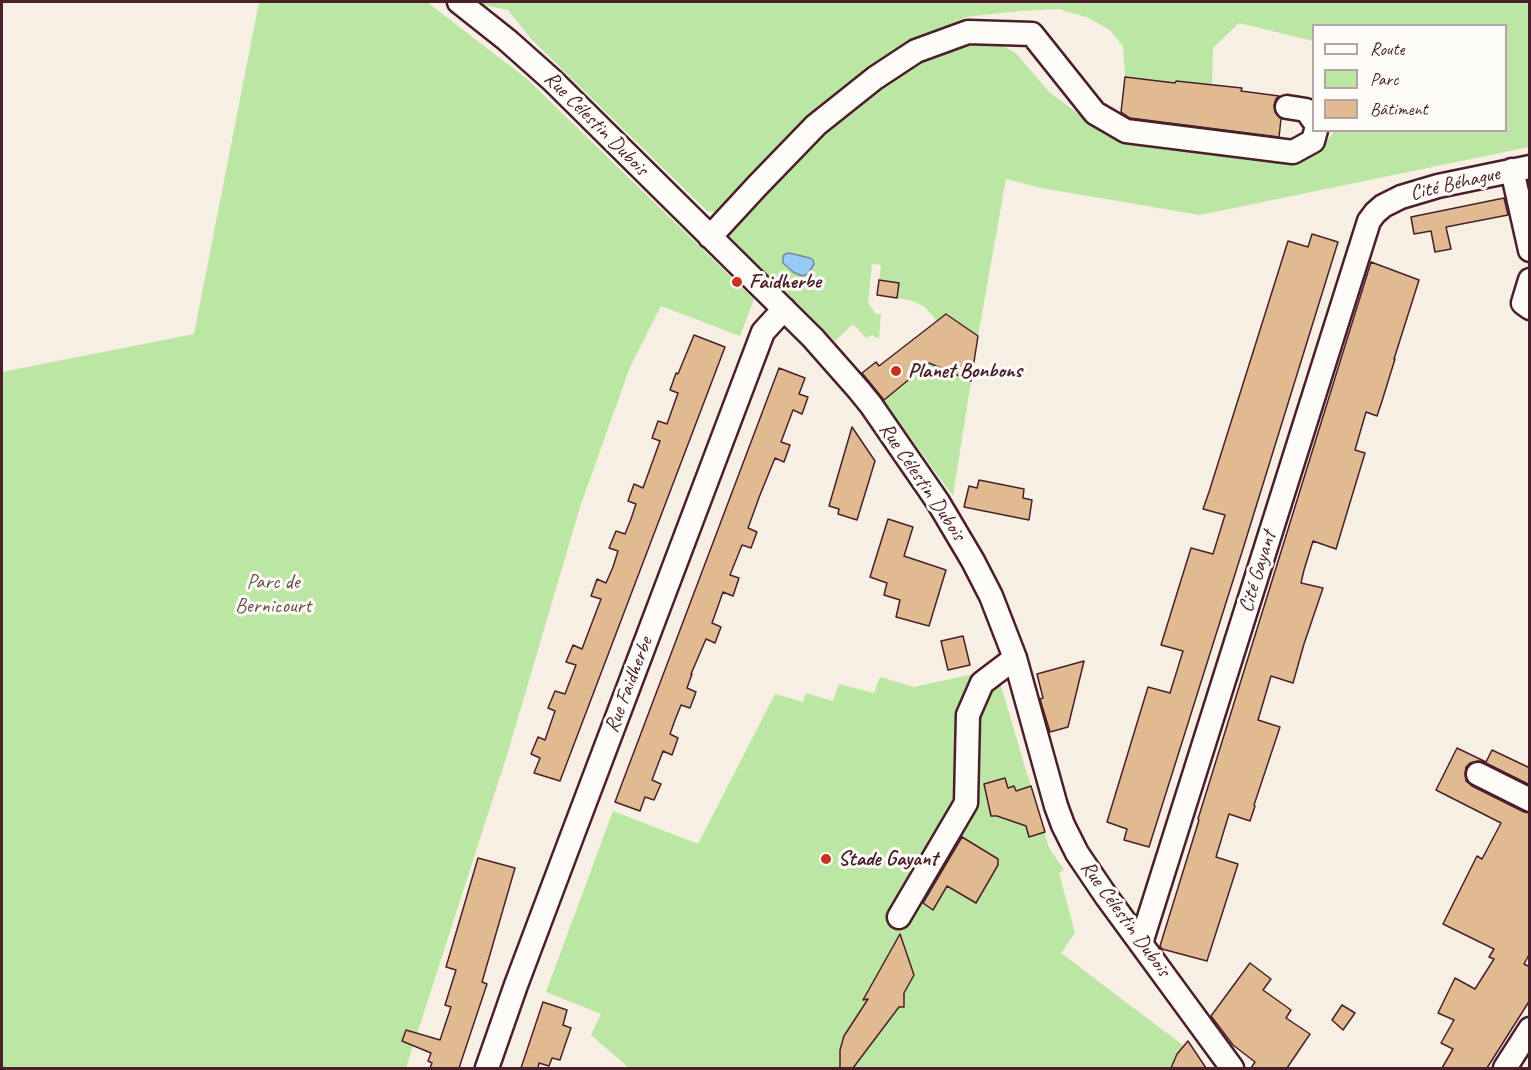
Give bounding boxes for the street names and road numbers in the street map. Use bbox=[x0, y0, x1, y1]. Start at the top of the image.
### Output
street label: Rue Célestin Dubois bbox=[539, 67, 653, 181]
street label: Cité Béhague bbox=[1408, 161, 1502, 207]
street label: Rue Célestin Dubois bbox=[873, 418, 971, 546]
street label: Cité Gayant bbox=[1234, 528, 1282, 616]
street label: Rue Faidherbe bbox=[599, 634, 659, 736]
street label: Rue Célestin Dubois bbox=[1074, 856, 1176, 982]

